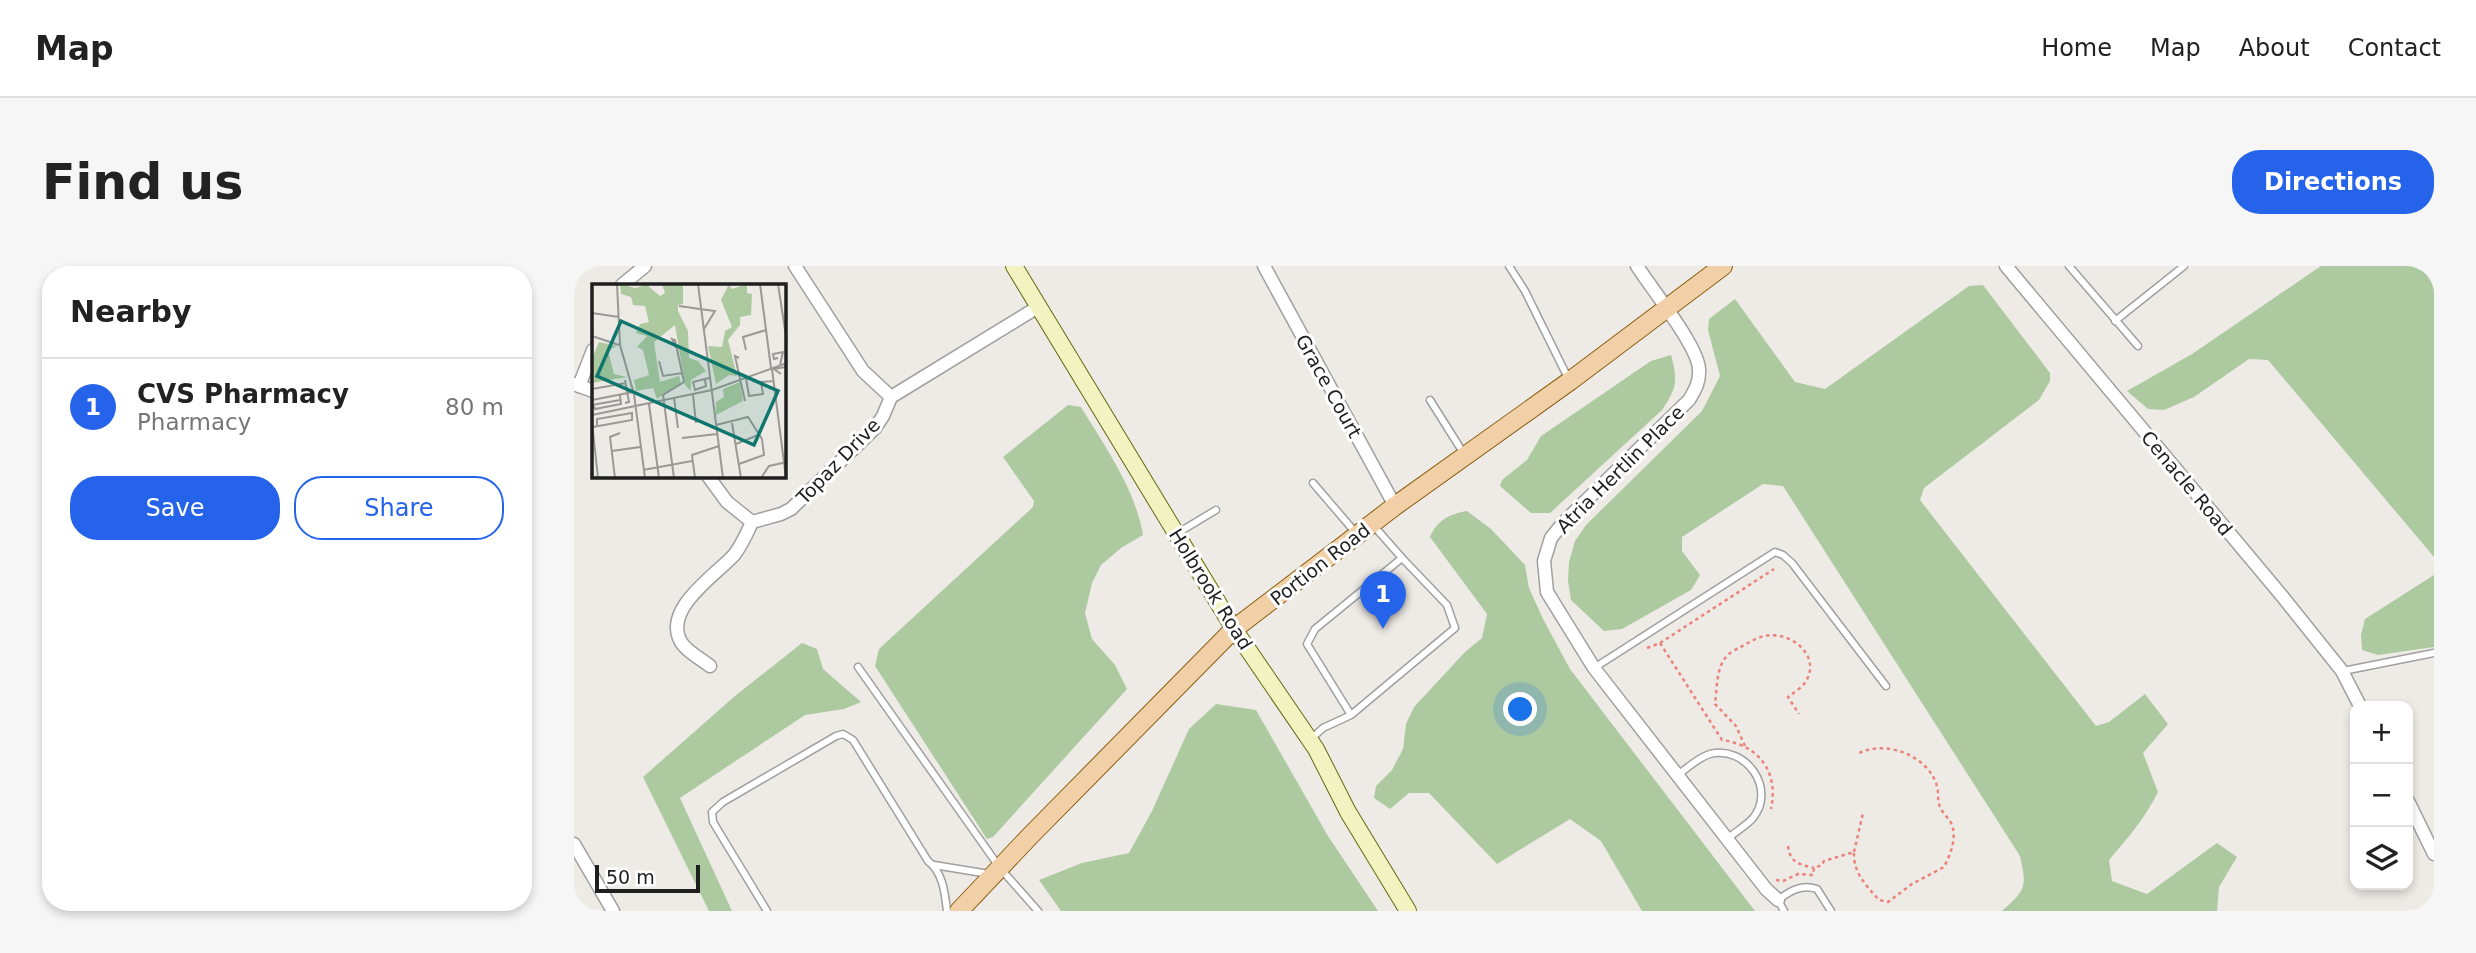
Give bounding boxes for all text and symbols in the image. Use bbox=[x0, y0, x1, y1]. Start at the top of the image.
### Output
text: Map bbox=[35, 29, 114, 68]
text: Home bbox=[2041, 34, 2112, 62]
text: Map bbox=[2150, 34, 2201, 62]
text: About bbox=[2239, 34, 2310, 62]
text: Contact bbox=[2348, 34, 2441, 62]
button: Directions bbox=[2232, 150, 2434, 214]
text: Find us bbox=[42, 154, 243, 211]
inset map bbox=[592, 284, 786, 478]
text: Nearby bbox=[70, 294, 192, 329]
street label: Grace Court bbox=[1292, 331, 1366, 441]
text: CVS Pharmacy bbox=[137, 379, 349, 409]
text: 1 bbox=[85, 394, 101, 420]
text: 80 m bbox=[445, 394, 504, 420]
street label: Atria Hertlin Place bbox=[1552, 401, 1688, 537]
text: Pharmacy bbox=[137, 409, 251, 435]
street label: Topaz Drive bbox=[791, 414, 884, 509]
street label: Cenacle Road bbox=[2137, 426, 2237, 540]
button: Save bbox=[70, 476, 280, 540]
button: Share bbox=[294, 476, 504, 540]
street label: Portion Road bbox=[1266, 518, 1374, 610]
street label: Holbrook Road bbox=[1165, 524, 1257, 654]
pin: 1 bbox=[1360, 571, 1406, 629]
your location bbox=[1503, 692, 1537, 726]
map controls bbox=[2350, 701, 2413, 890]
button: + bbox=[2350, 701, 2413, 764]
button: − bbox=[2350, 764, 2413, 827]
button: layers bbox=[2350, 827, 2413, 890]
scale bar bbox=[595, 862, 700, 894]
text: 50 m bbox=[606, 866, 655, 888]

